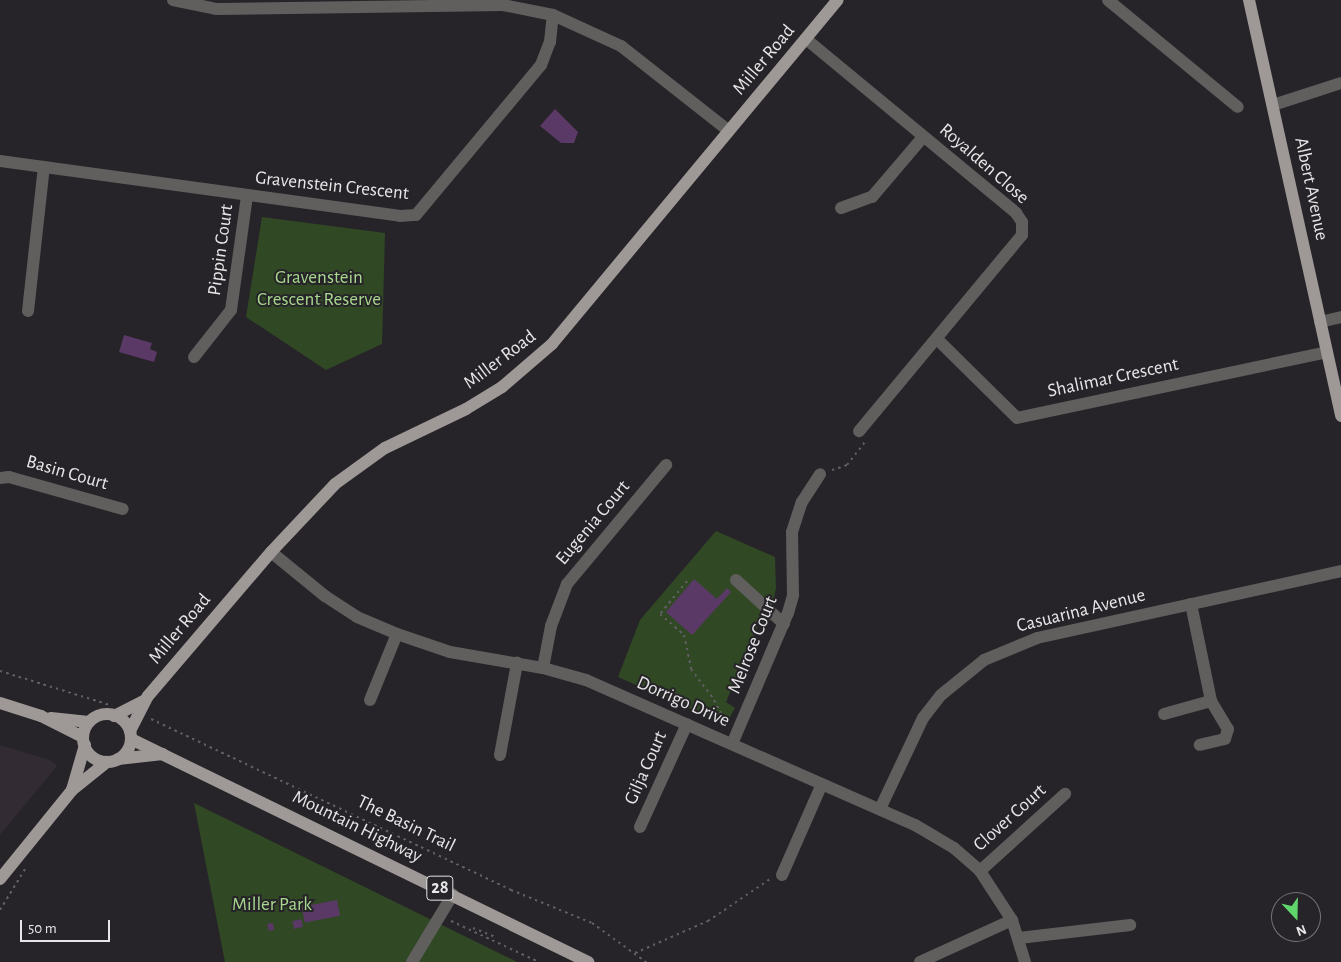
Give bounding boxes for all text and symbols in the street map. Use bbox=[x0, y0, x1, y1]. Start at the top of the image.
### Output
street label: Miller Road bbox=[728, 20, 800, 100]
street label: Royalden Close bbox=[934, 119, 1034, 209]
street label: Albert Avenue bbox=[1289, 135, 1333, 243]
street label: Gravenstein Crescent bbox=[254, 167, 410, 205]
street label: Pippin Court bbox=[203, 203, 239, 297]
park label: Gravenstein Crescent Reserve bbox=[257, 267, 381, 311]
street label: Miller Road bbox=[459, 325, 541, 395]
street label: Shalimar Crescent bbox=[1046, 353, 1180, 403]
street label: Basin Court bbox=[23, 450, 111, 496]
street label: Eugenia Court bbox=[551, 476, 635, 570]
street label: Casuarina Avenue bbox=[1014, 584, 1148, 638]
street label: Miller Road bbox=[144, 589, 216, 669]
street label: Melrose Court bbox=[723, 593, 783, 697]
street label: Dorrigo Drive bbox=[633, 671, 733, 733]
street label: Gilja Court bbox=[620, 728, 672, 808]
street label: Clover Court bbox=[969, 779, 1051, 857]
street label: Mountain Highway bbox=[289, 786, 425, 868]
street label: The Basin Trail bbox=[353, 790, 459, 858]
road number: 28 bbox=[426, 872, 454, 904]
north arrow bbox=[1271, 892, 1321, 942]
park label: Miller Park bbox=[232, 894, 312, 916]
scale bar bbox=[22, 910, 112, 942]
text: 50 m bbox=[28, 921, 57, 936]
text: N bbox=[1294, 922, 1308, 938]

